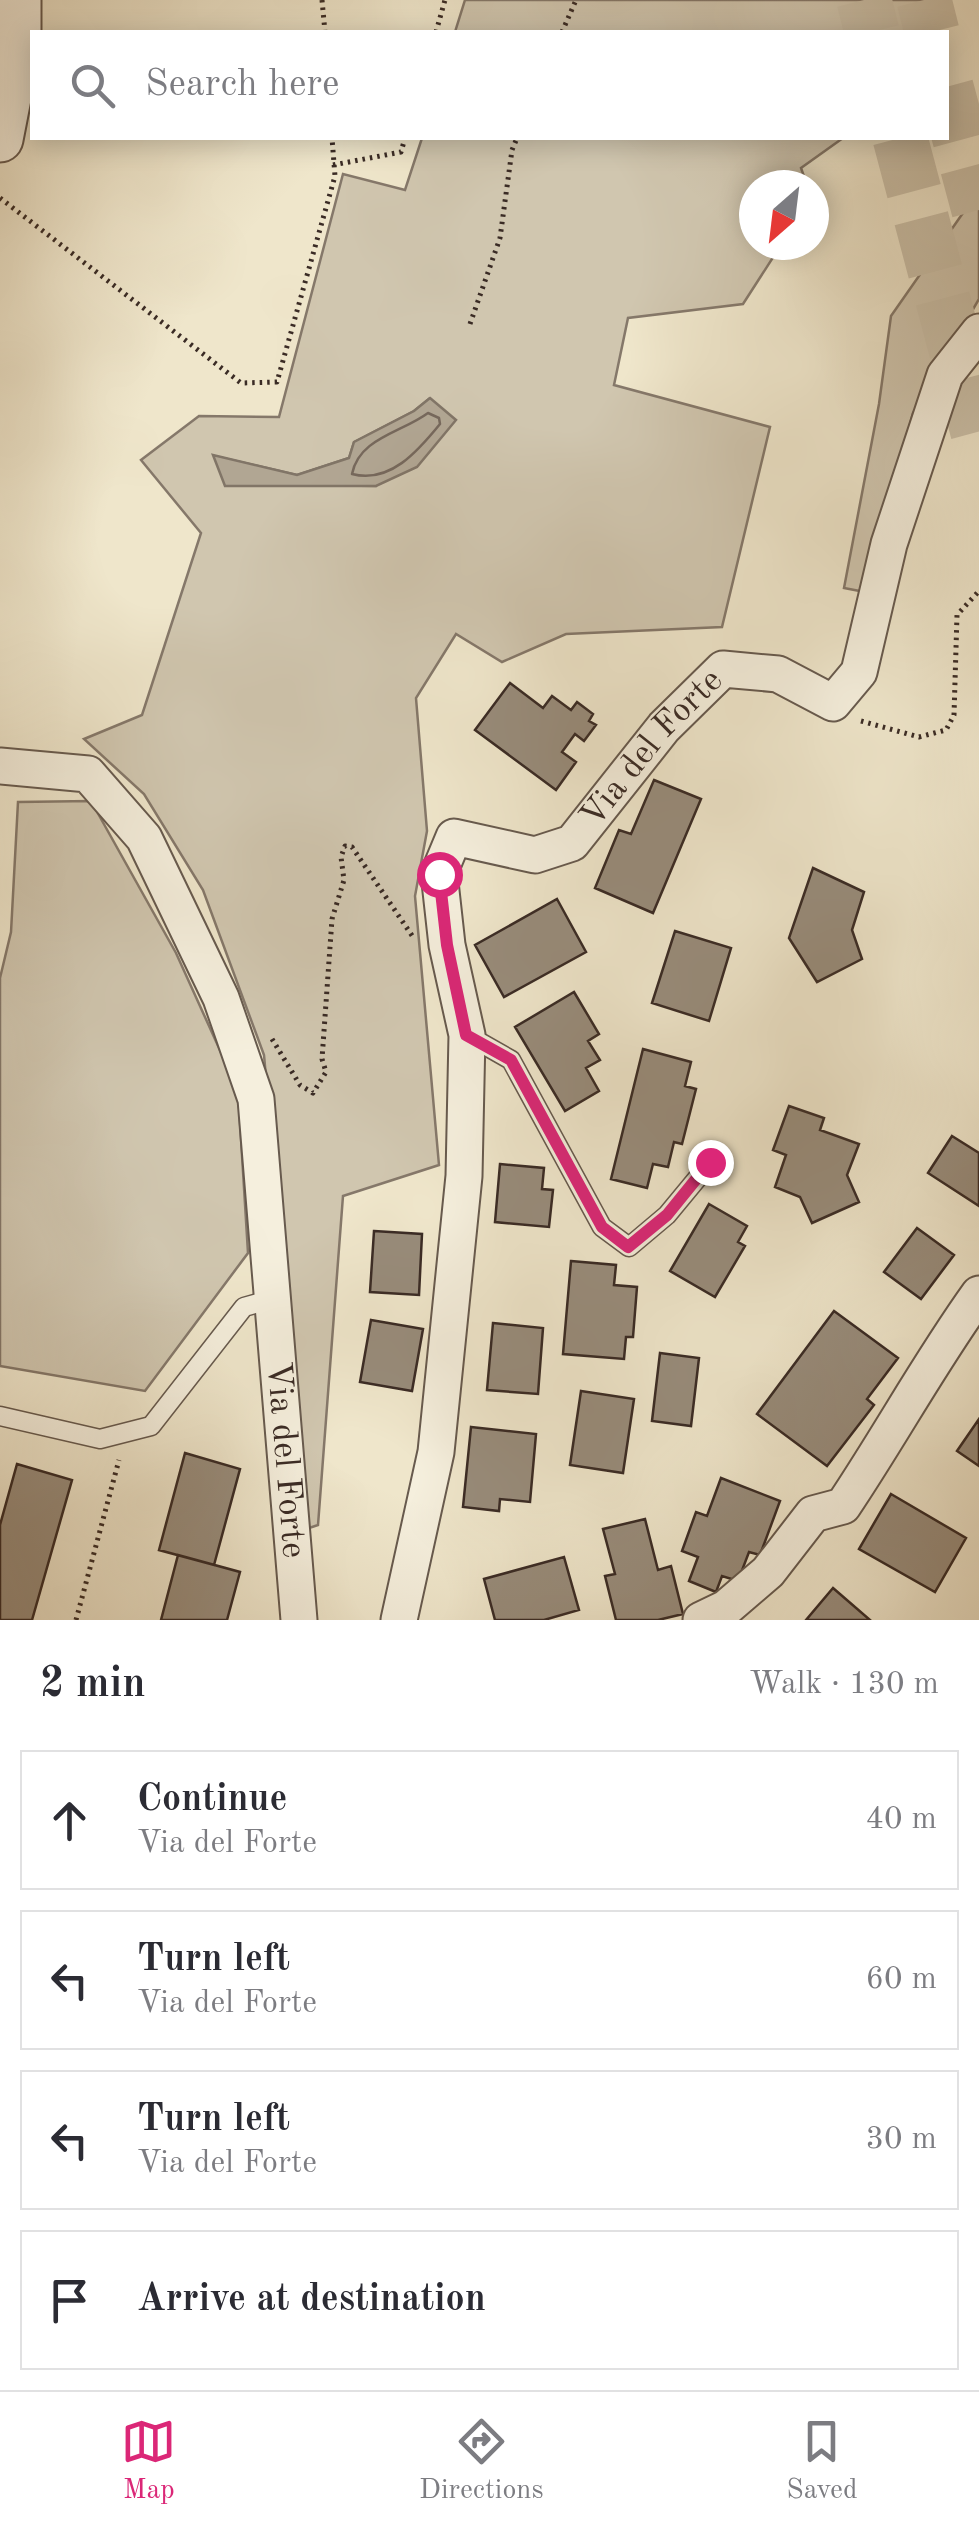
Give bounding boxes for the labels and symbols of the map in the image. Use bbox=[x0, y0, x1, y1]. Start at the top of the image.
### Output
north arrow bbox=[739, 170, 829, 260]
street label: Via del Forte bbox=[574, 662, 729, 834]
route start bbox=[417, 852, 463, 898]
route end bbox=[688, 1140, 734, 1186]
street label: Via del Forte bbox=[260, 1360, 311, 1559]

